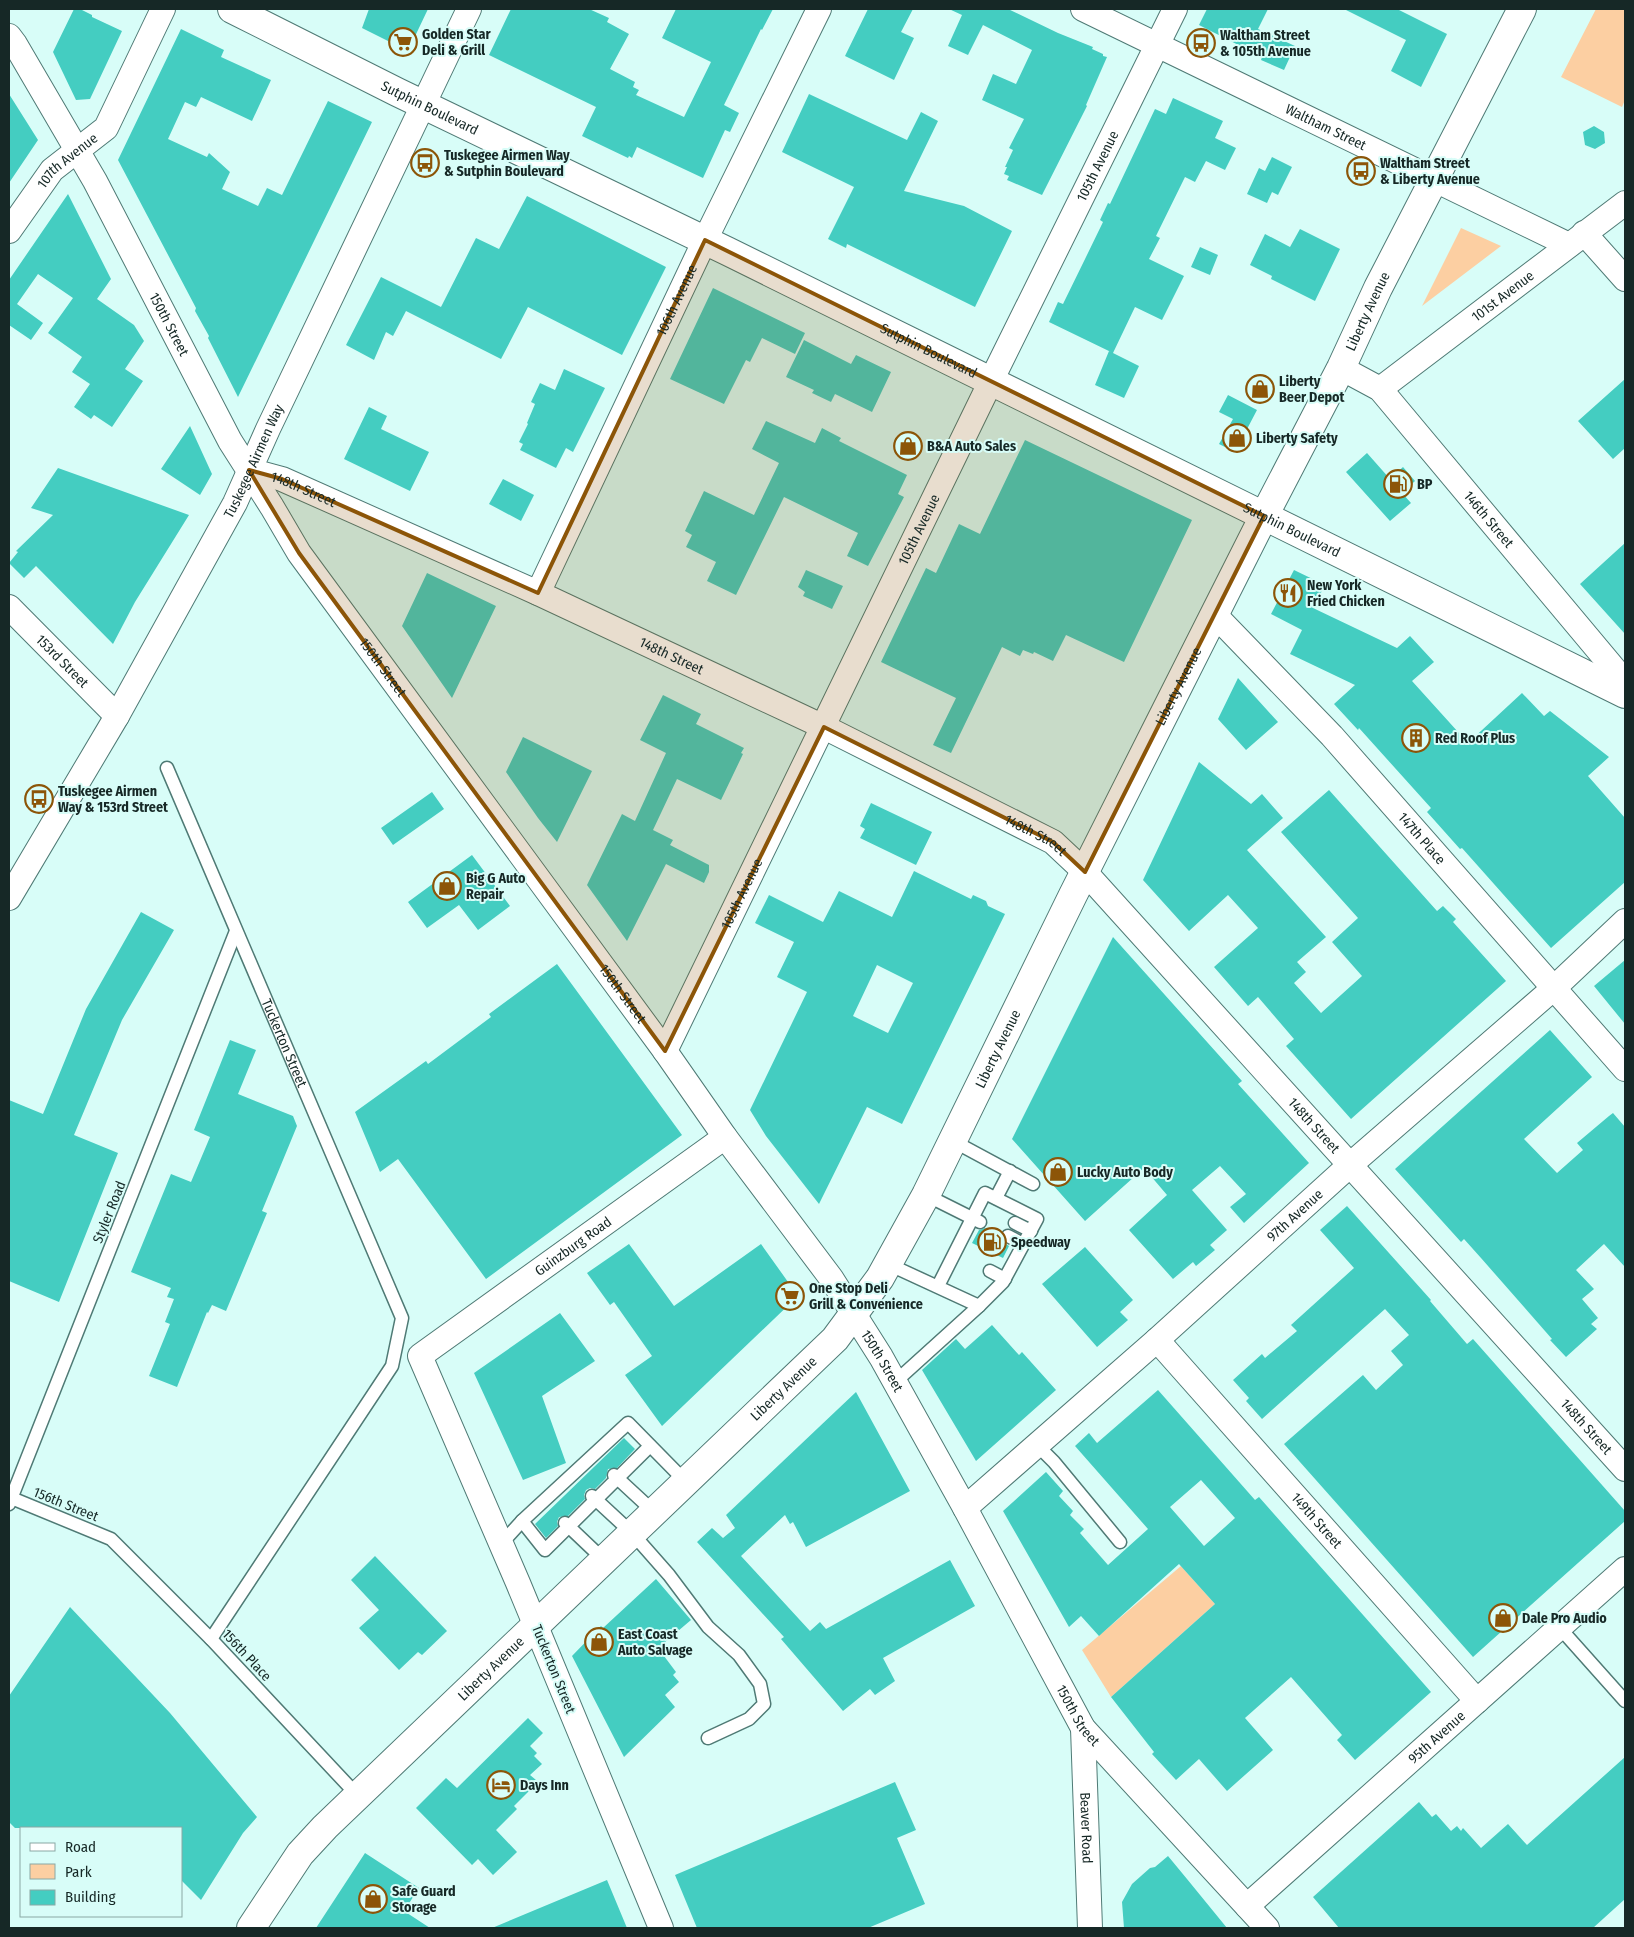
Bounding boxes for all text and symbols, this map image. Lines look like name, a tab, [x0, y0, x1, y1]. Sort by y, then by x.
place label: Golden Star Deli & Grill	[422, 26, 491, 59]
supermarket icon: Golden Star Deli & Grill	[388, 27, 418, 57]
place label: Waltham Street & 105th Avenue	[1220, 27, 1311, 60]
bus stop icon: Waltham Street & 105th Avenue	[1186, 28, 1216, 58]
street label: Sutphin Boulevard	[378, 77, 481, 139]
street label: Waltham Street	[1282, 101, 1369, 154]
street label: 105th Avenue	[1073, 128, 1122, 204]
street label: 107th Avenue	[34, 130, 101, 192]
place label: Tuskegee Airmen Way & Sutphin Boulevard	[444, 147, 570, 180]
bus stop icon: Tuskegee Airmen Way & Sutphin Boulevard	[410, 148, 440, 178]
place label: Waltham Street & Liberty Avenue	[1380, 155, 1480, 188]
bus stop icon: Waltham Street & Liberty Avenue	[1346, 156, 1376, 186]
street label: 106th Avenue	[653, 262, 701, 339]
street label: 101st Avenue	[1468, 267, 1538, 325]
street label: Liberty Avenue	[1342, 269, 1394, 354]
street label: 150th Street	[145, 290, 193, 359]
street label: Sutphin Boulevard	[877, 320, 980, 382]
place label: Liberty Beer Depot	[1279, 373, 1346, 406]
shop icon: Liberty Beer Depot	[1245, 374, 1275, 404]
street label: Tuskegee Airmen Way	[220, 401, 288, 521]
shop icon: Liberty Safety	[1222, 423, 1252, 453]
place label: Liberty Safety	[1256, 430, 1338, 447]
shop icon: B&A Auto Sales	[893, 431, 923, 461]
place label: B&A Auto Sales	[927, 438, 1016, 455]
street label: 148th Street	[269, 468, 339, 511]
fuel station icon: BP	[1383, 469, 1413, 499]
place label: BP	[1417, 476, 1433, 493]
street label: 146th Street	[1460, 488, 1517, 552]
street label: 105th Avenue	[895, 492, 944, 568]
street label: Sutphin Boulevard	[1241, 499, 1343, 561]
place label: New York Fried Chicken	[1307, 577, 1385, 610]
restaurant icon: New York Fried Chicken	[1273, 578, 1303, 608]
street label: 153rd Street	[32, 631, 92, 692]
street label: 148th Street	[637, 634, 707, 679]
street label: 150th Street	[355, 635, 410, 701]
street label: Liberty Avenue	[1152, 644, 1205, 728]
building icon: Red Roof Plus	[1401, 723, 1431, 753]
place label: Red Roof Plus	[1435, 730, 1515, 747]
place label: Tuskegee Airmen Way & 153rd Street	[58, 783, 169, 816]
bus stop icon: Tuskegee Airmen Way & 153rd Street	[24, 784, 54, 814]
street label: 147th Place	[1394, 809, 1449, 868]
street label: 148th Street	[1002, 811, 1070, 860]
street label: 105th Avenue	[718, 856, 766, 932]
place label: Big G Auto Repair	[466, 870, 526, 903]
shop icon: Big G Auto Repair	[432, 871, 462, 901]
street label: 150th Street	[595, 961, 650, 1027]
street label: Tuckerton Street	[258, 996, 311, 1090]
street label: Liberty Avenue	[972, 1007, 1025, 1091]
street label: 148th Street	[1284, 1094, 1344, 1157]
shop icon: Lucky Auto Body	[1043, 1157, 1073, 1187]
place label: Lucky Auto Body	[1077, 1164, 1173, 1181]
street label: Styler Road	[89, 1179, 130, 1246]
street label: 97th Avenue	[1264, 1186, 1327, 1245]
street label: Guinzburg Road	[532, 1213, 615, 1280]
fuel station icon: Speedway	[977, 1227, 1007, 1257]
place label: Speedway	[1011, 1234, 1071, 1251]
place label: One Stop Deli Grill & Convenience	[809, 1280, 923, 1313]
supermarket icon: One Stop Deli Grill & Convenience	[775, 1281, 805, 1311]
street label: 150th Street	[857, 1327, 907, 1395]
street label: Liberty Avenue	[747, 1353, 820, 1424]
street label: 148th Street	[1557, 1396, 1616, 1458]
street label: 156th Street	[31, 1484, 101, 1525]
street label: 149th Street	[1287, 1489, 1346, 1552]
shop icon: Dale Pro Audio	[1488, 1603, 1518, 1633]
place label: Dale Pro Audio	[1522, 1610, 1607, 1627]
street label: Tuckerton Street	[528, 1622, 579, 1716]
street label: 156th Place	[218, 1626, 275, 1685]
place label: East Coast Auto Salvage	[617, 1626, 693, 1659]
shop icon: East Coast Auto Salvage	[584, 1627, 614, 1657]
street label: Liberty Avenue	[454, 1633, 528, 1704]
street label: 150th Street	[1052, 1682, 1103, 1750]
street label: 95th Avenue	[1405, 1707, 1469, 1767]
hotel icon: Days Inn	[486, 1770, 516, 1800]
place label: Days Inn	[520, 1777, 569, 1794]
street label: Beaver Road	[1076, 1792, 1096, 1864]
legend	[20, 1827, 182, 1917]
text: Road	[65, 1838, 96, 1856]
text: Park	[65, 1863, 92, 1881]
place label: Safe Guard Storage	[392, 1883, 456, 1916]
shop icon: Safe Guard Storage	[358, 1884, 388, 1914]
text: Building	[65, 1888, 116, 1906]

